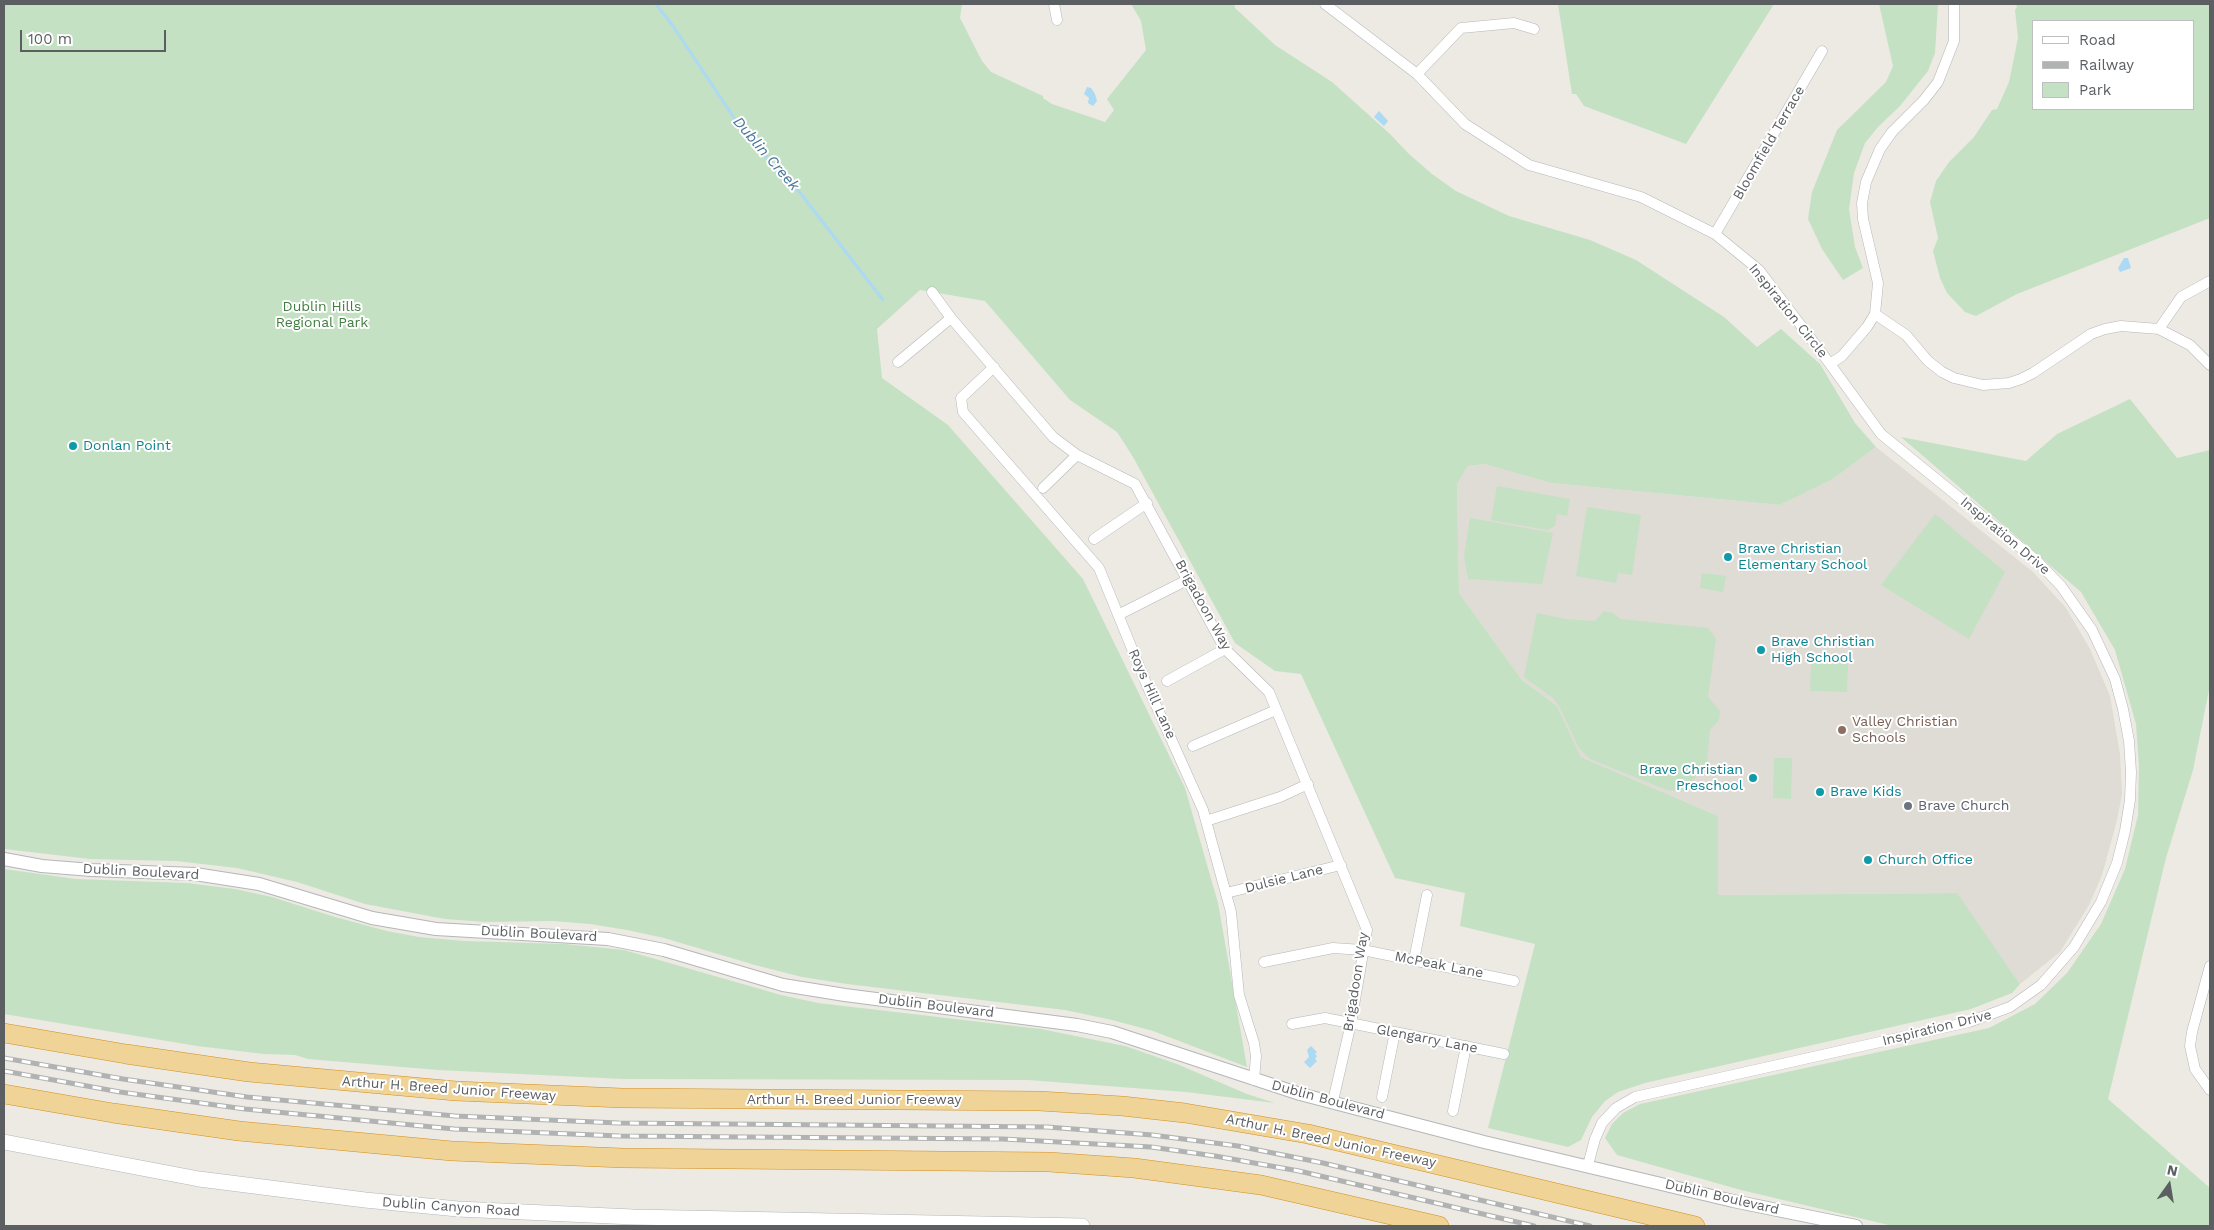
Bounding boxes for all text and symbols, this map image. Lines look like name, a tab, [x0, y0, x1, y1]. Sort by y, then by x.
scale bar	[22, 20, 169, 52]
legend	[2032, 20, 2194, 110]
text: 100 m	[28, 30, 72, 48]
text: Road	[2079, 31, 2116, 49]
text: Railway	[2079, 56, 2134, 74]
text: Park	[2079, 81, 2111, 99]
street label: Bloomfield Terrace	[1730, 83, 1808, 203]
water label: Dublin Creek	[729, 113, 803, 195]
street label: Inspiration Circle	[1745, 261, 1831, 361]
park label: Dublin Hills Regional Park	[276, 299, 368, 332]
place label: Donlan Point	[83, 438, 171, 454]
marker: Donlan Point	[67, 440, 79, 452]
street label: Inspiration Drive	[1957, 494, 2053, 578]
place label: Brave Christian Elementary School	[1738, 541, 1867, 574]
marker: Brave Christian Elementary School	[1722, 551, 1734, 563]
street label: Brigadoon Way	[1171, 557, 1235, 653]
place label: Brave Christian High School	[1771, 634, 1875, 666]
marker: Brave Christian High School	[1755, 644, 1767, 656]
street label: Roys Hill Lane	[1125, 646, 1179, 742]
place label: Valley Christian Schools	[1852, 714, 1958, 746]
marker: Valley Christian Schools	[1836, 724, 1848, 736]
place label: Brave Christian Preschool	[1639, 762, 1743, 794]
marker: Brave Christian Preschool	[1747, 772, 1759, 784]
place label: Brave Kids	[1830, 784, 1902, 800]
marker: Brave Kids	[1814, 786, 1826, 798]
place label: Brave Church	[1918, 798, 2009, 814]
marker: Brave Church	[1902, 800, 1914, 812]
place label: Church Office	[1878, 852, 1973, 868]
marker: Church Office	[1862, 854, 1874, 866]
street label: Dublin Boulevard	[82, 861, 200, 883]
street label: Dulsie Lane	[1243, 861, 1325, 897]
street label: Dublin Boulevard	[480, 923, 598, 945]
street label: Brigadoon Way	[1340, 931, 1372, 1033]
street label: McPeak Lane	[1393, 948, 1485, 982]
street label: Dublin Boulevard	[877, 991, 995, 1021]
street label: Inspiration Drive	[1881, 1006, 1993, 1050]
street label: Glengarry Lane	[1375, 1021, 1479, 1057]
street label: Arthur H. Breed Junior Freeway	[341, 1073, 557, 1105]
street label: Dublin Boulevard	[1270, 1077, 1386, 1123]
street label: Arthur H. Breed Junior Freeway	[747, 1092, 961, 1108]
street label: Arthur H. Breed Junior Freeway	[1224, 1110, 1438, 1172]
north arrow	[2144, 1160, 2194, 1210]
text: N	[2166, 1161, 2179, 1179]
street label: Dublin Boulevard	[1663, 1176, 1781, 1218]
street label: Dublin Canyon Road	[381, 1194, 521, 1220]

